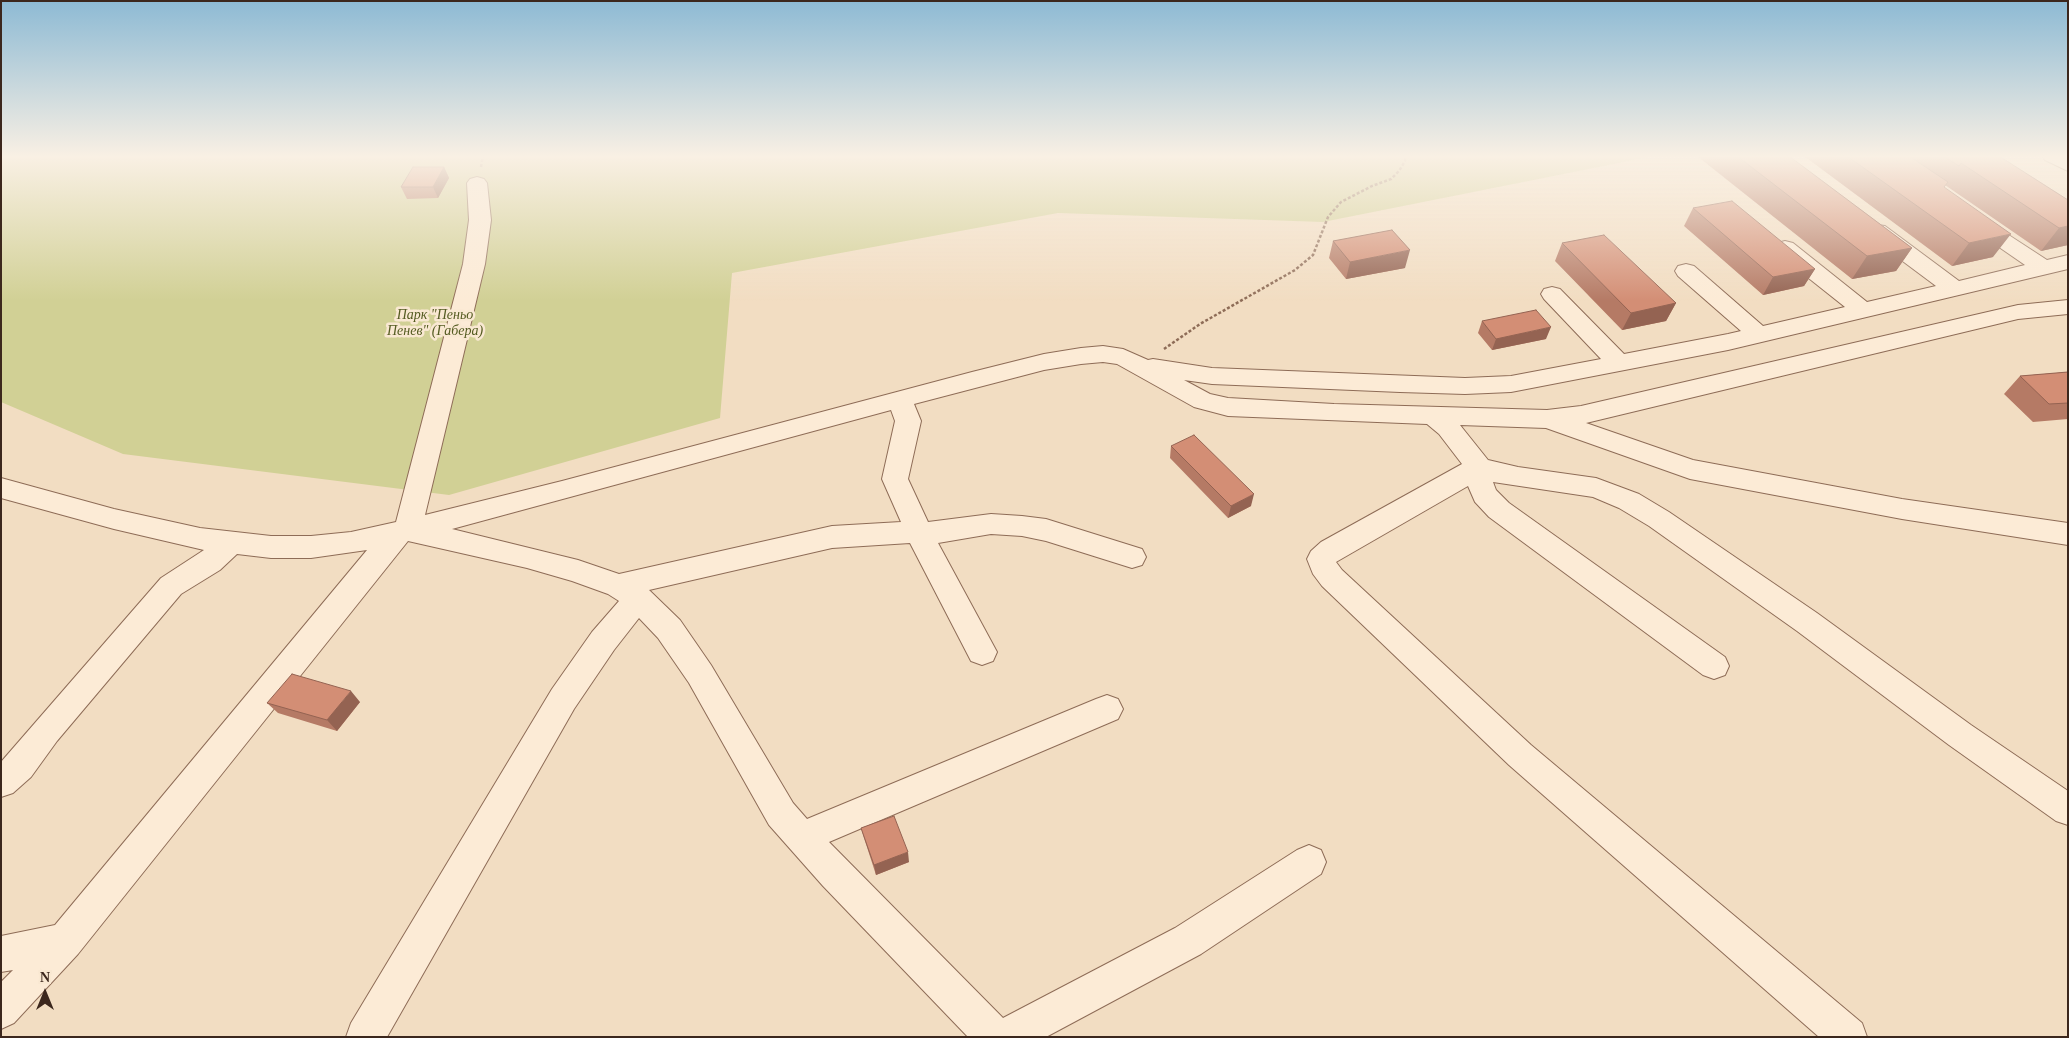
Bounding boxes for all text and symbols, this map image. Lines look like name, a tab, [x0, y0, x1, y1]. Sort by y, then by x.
park label: Парк "Пеньо Пенев" (Габера)	[387, 307, 483, 340]
north arrow	[20, 968, 70, 1018]
text: N	[40, 970, 50, 985]

